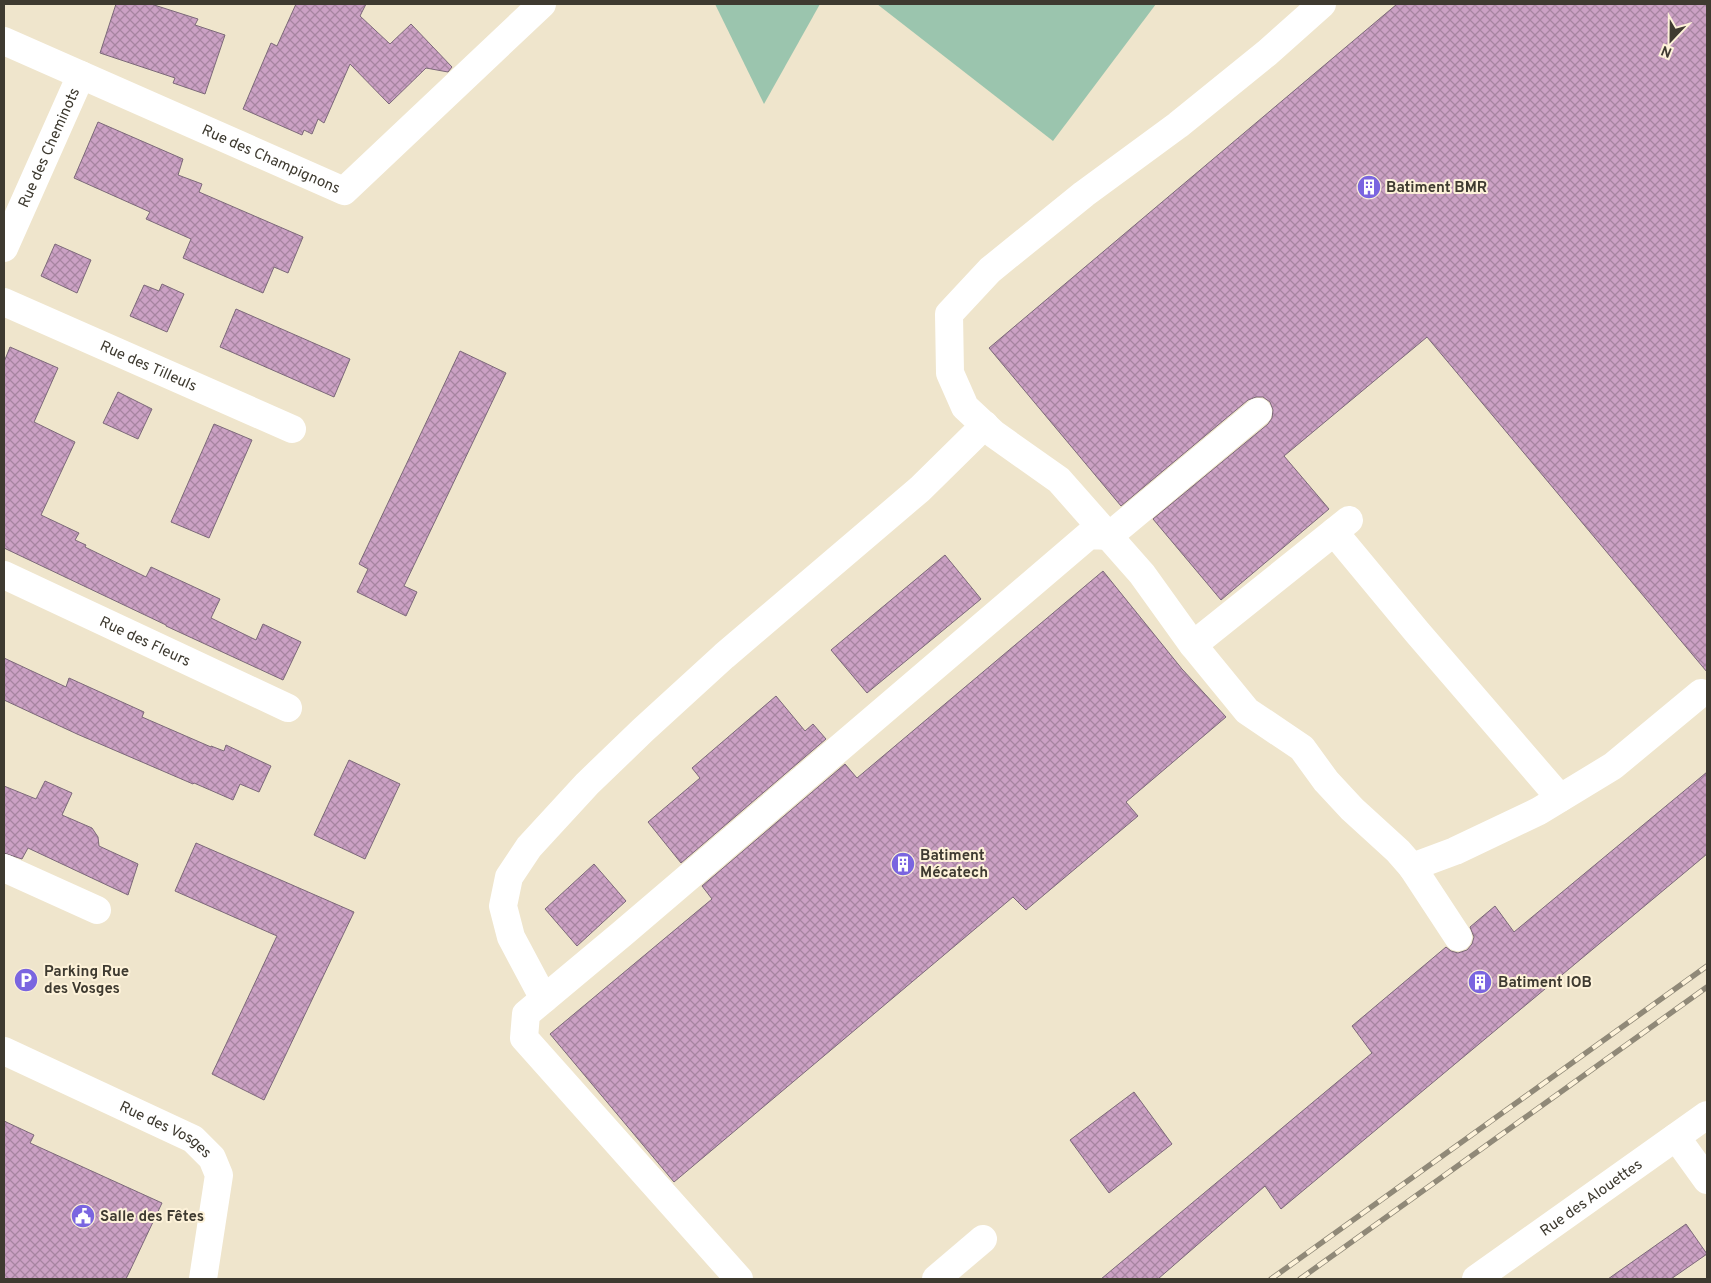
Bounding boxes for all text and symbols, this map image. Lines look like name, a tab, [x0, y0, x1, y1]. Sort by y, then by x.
north arrow	[1646, 15, 1696, 65]
text: N	[1659, 41, 1675, 60]
street label: Rue des Cheminots	[15, 85, 85, 211]
street label: Rue des Champignons	[198, 121, 343, 199]
building icon: Batiment BMR	[1356, 174, 1382, 200]
place label: Batiment BMR	[1386, 179, 1487, 198]
street label: Rue des Tilleuls	[97, 337, 199, 397]
street label: Rue des Fleurs	[96, 613, 193, 672]
place label: Batiment Mécatech	[920, 847, 988, 883]
building icon: Batiment Mécatech	[890, 851, 916, 877]
place label: Parking Rue des Vosges	[44, 963, 129, 999]
parking icon: Parking Rue des Vosges	[13, 967, 39, 993]
building icon: Batiment IOB	[1467, 969, 1493, 995]
place label: Batiment IOB	[1498, 974, 1592, 993]
street label: Rue des Vosges	[116, 1098, 215, 1163]
street label: Rue des Alouettes	[1537, 1156, 1647, 1241]
public building icon: Salle des Fêtes	[70, 1203, 96, 1229]
place label: Salle des Fêtes	[100, 1208, 204, 1227]

